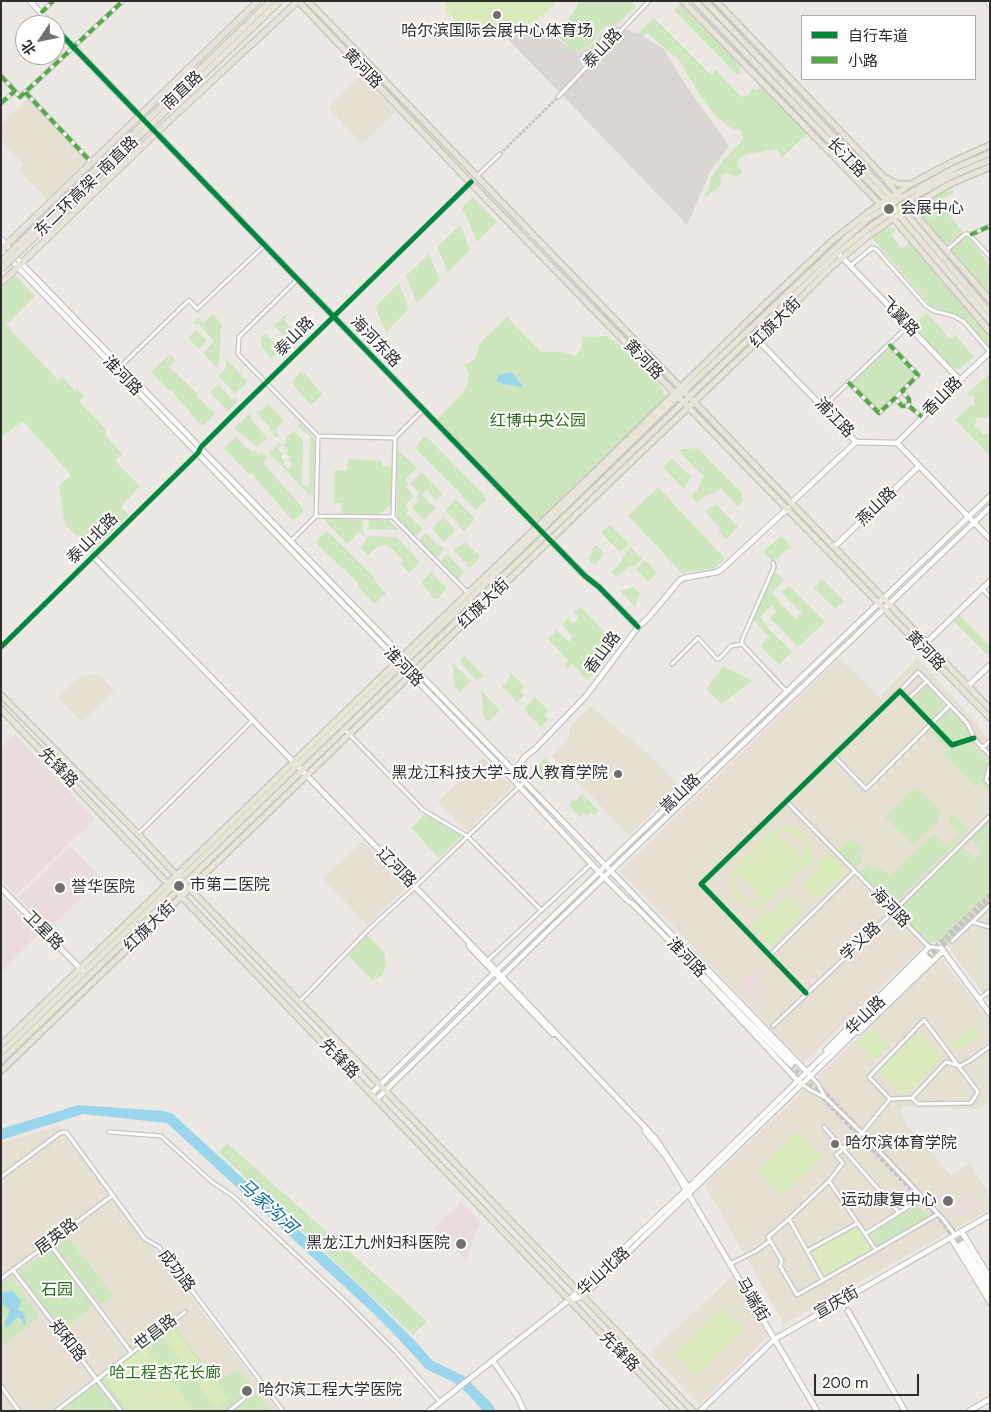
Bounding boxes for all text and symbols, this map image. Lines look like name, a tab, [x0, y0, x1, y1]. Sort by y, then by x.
marker: 哈尔滨国际会展中心体育场	[491, 9, 503, 21]
north arrow	[15, 15, 65, 65]
legend	[801, 15, 976, 80]
place label: 哈尔滨国际会展中心体育场	[401, 22, 593, 42]
street label: 泰山路	[580, 25, 626, 73]
text: 自行车道	[848, 26, 908, 46]
text: 北	[17, 37, 40, 59]
street label: 黄河路	[338, 45, 386, 93]
text: 小路	[848, 51, 878, 71]
street label: 南直路	[159, 68, 207, 114]
street label: 东二环高架-南直路	[31, 133, 143, 241]
street label: 长江路	[822, 134, 870, 182]
place label: 会展中心	[900, 199, 964, 219]
marker: 会展中心	[882, 202, 896, 216]
street label: 飞翼路	[875, 293, 923, 341]
street label: 红旗大街	[747, 294, 805, 352]
street label: 海河东路	[346, 312, 404, 372]
street label: 泰山路	[271, 313, 319, 361]
street label: 黄河路	[619, 336, 667, 384]
street label: 淮河路	[98, 352, 146, 400]
street label: 香山路	[919, 373, 967, 421]
street label: 浦江路	[810, 394, 858, 442]
park label: 红博中央公园	[490, 412, 586, 432]
street label: 燕山路	[853, 483, 901, 531]
street label: 泰山北路	[64, 510, 122, 568]
street label: 红旗大街	[454, 575, 514, 633]
street label: 黄河路	[901, 627, 949, 675]
street label: 香山路	[581, 628, 625, 678]
street label: 淮河路	[379, 643, 427, 691]
street label: 先锋路	[34, 744, 82, 792]
place label: 黑龙江科技大学-成人教育学院	[391, 764, 608, 784]
marker: 黑龙江科技大学-成人教育学院	[612, 768, 624, 780]
street label: 嵩山路	[657, 770, 705, 818]
street label: 辽河路	[372, 844, 420, 892]
place label: 市第二医院	[190, 876, 270, 896]
place label: 誉华医院	[71, 878, 135, 898]
marker: 市第二医院	[172, 879, 186, 893]
marker: 誉华医院	[53, 881, 67, 895]
street label: 海河路	[866, 884, 914, 932]
street label: 红旗大街	[120, 898, 180, 956]
street label: 卫星路	[19, 907, 67, 955]
street label: 学义路	[837, 919, 885, 965]
street label: 淮河路	[662, 934, 710, 982]
street label: 华山路	[842, 992, 890, 1040]
street label: 先锋路	[315, 1035, 363, 1083]
place label: 哈尔滨体育学院	[845, 1134, 957, 1154]
marker: 哈尔滨体育学院	[829, 1138, 841, 1150]
water label: 马家沟河	[233, 1175, 301, 1239]
place label: 运动康复中心	[841, 1191, 937, 1211]
marker: 运动康复中心	[941, 1194, 955, 1208]
street label: 居英路	[32, 1215, 82, 1259]
place label: 黑龙江九州妇科医院	[306, 1234, 450, 1254]
marker: 黑龙江九州妇科医院	[454, 1237, 468, 1251]
street label: 华山北路	[574, 1243, 634, 1301]
street label: 成功路	[154, 1246, 198, 1296]
street label: 马端街	[731, 1274, 773, 1326]
park label: 石园	[41, 1281, 73, 1301]
street label: 宣庆街	[811, 1283, 863, 1323]
street label: 世昌路	[131, 1311, 181, 1355]
street label: 郑和路	[45, 1316, 89, 1366]
street label: 先锋路	[595, 1328, 643, 1376]
park label: 哈工程杏花长廊	[109, 1364, 221, 1384]
scale bar	[816, 1364, 921, 1396]
text: 200 m	[822, 1373, 868, 1393]
place label: 哈尔滨工程大学医院	[258, 1381, 402, 1401]
marker: 哈尔滨工程大学医院	[240, 1384, 254, 1398]

